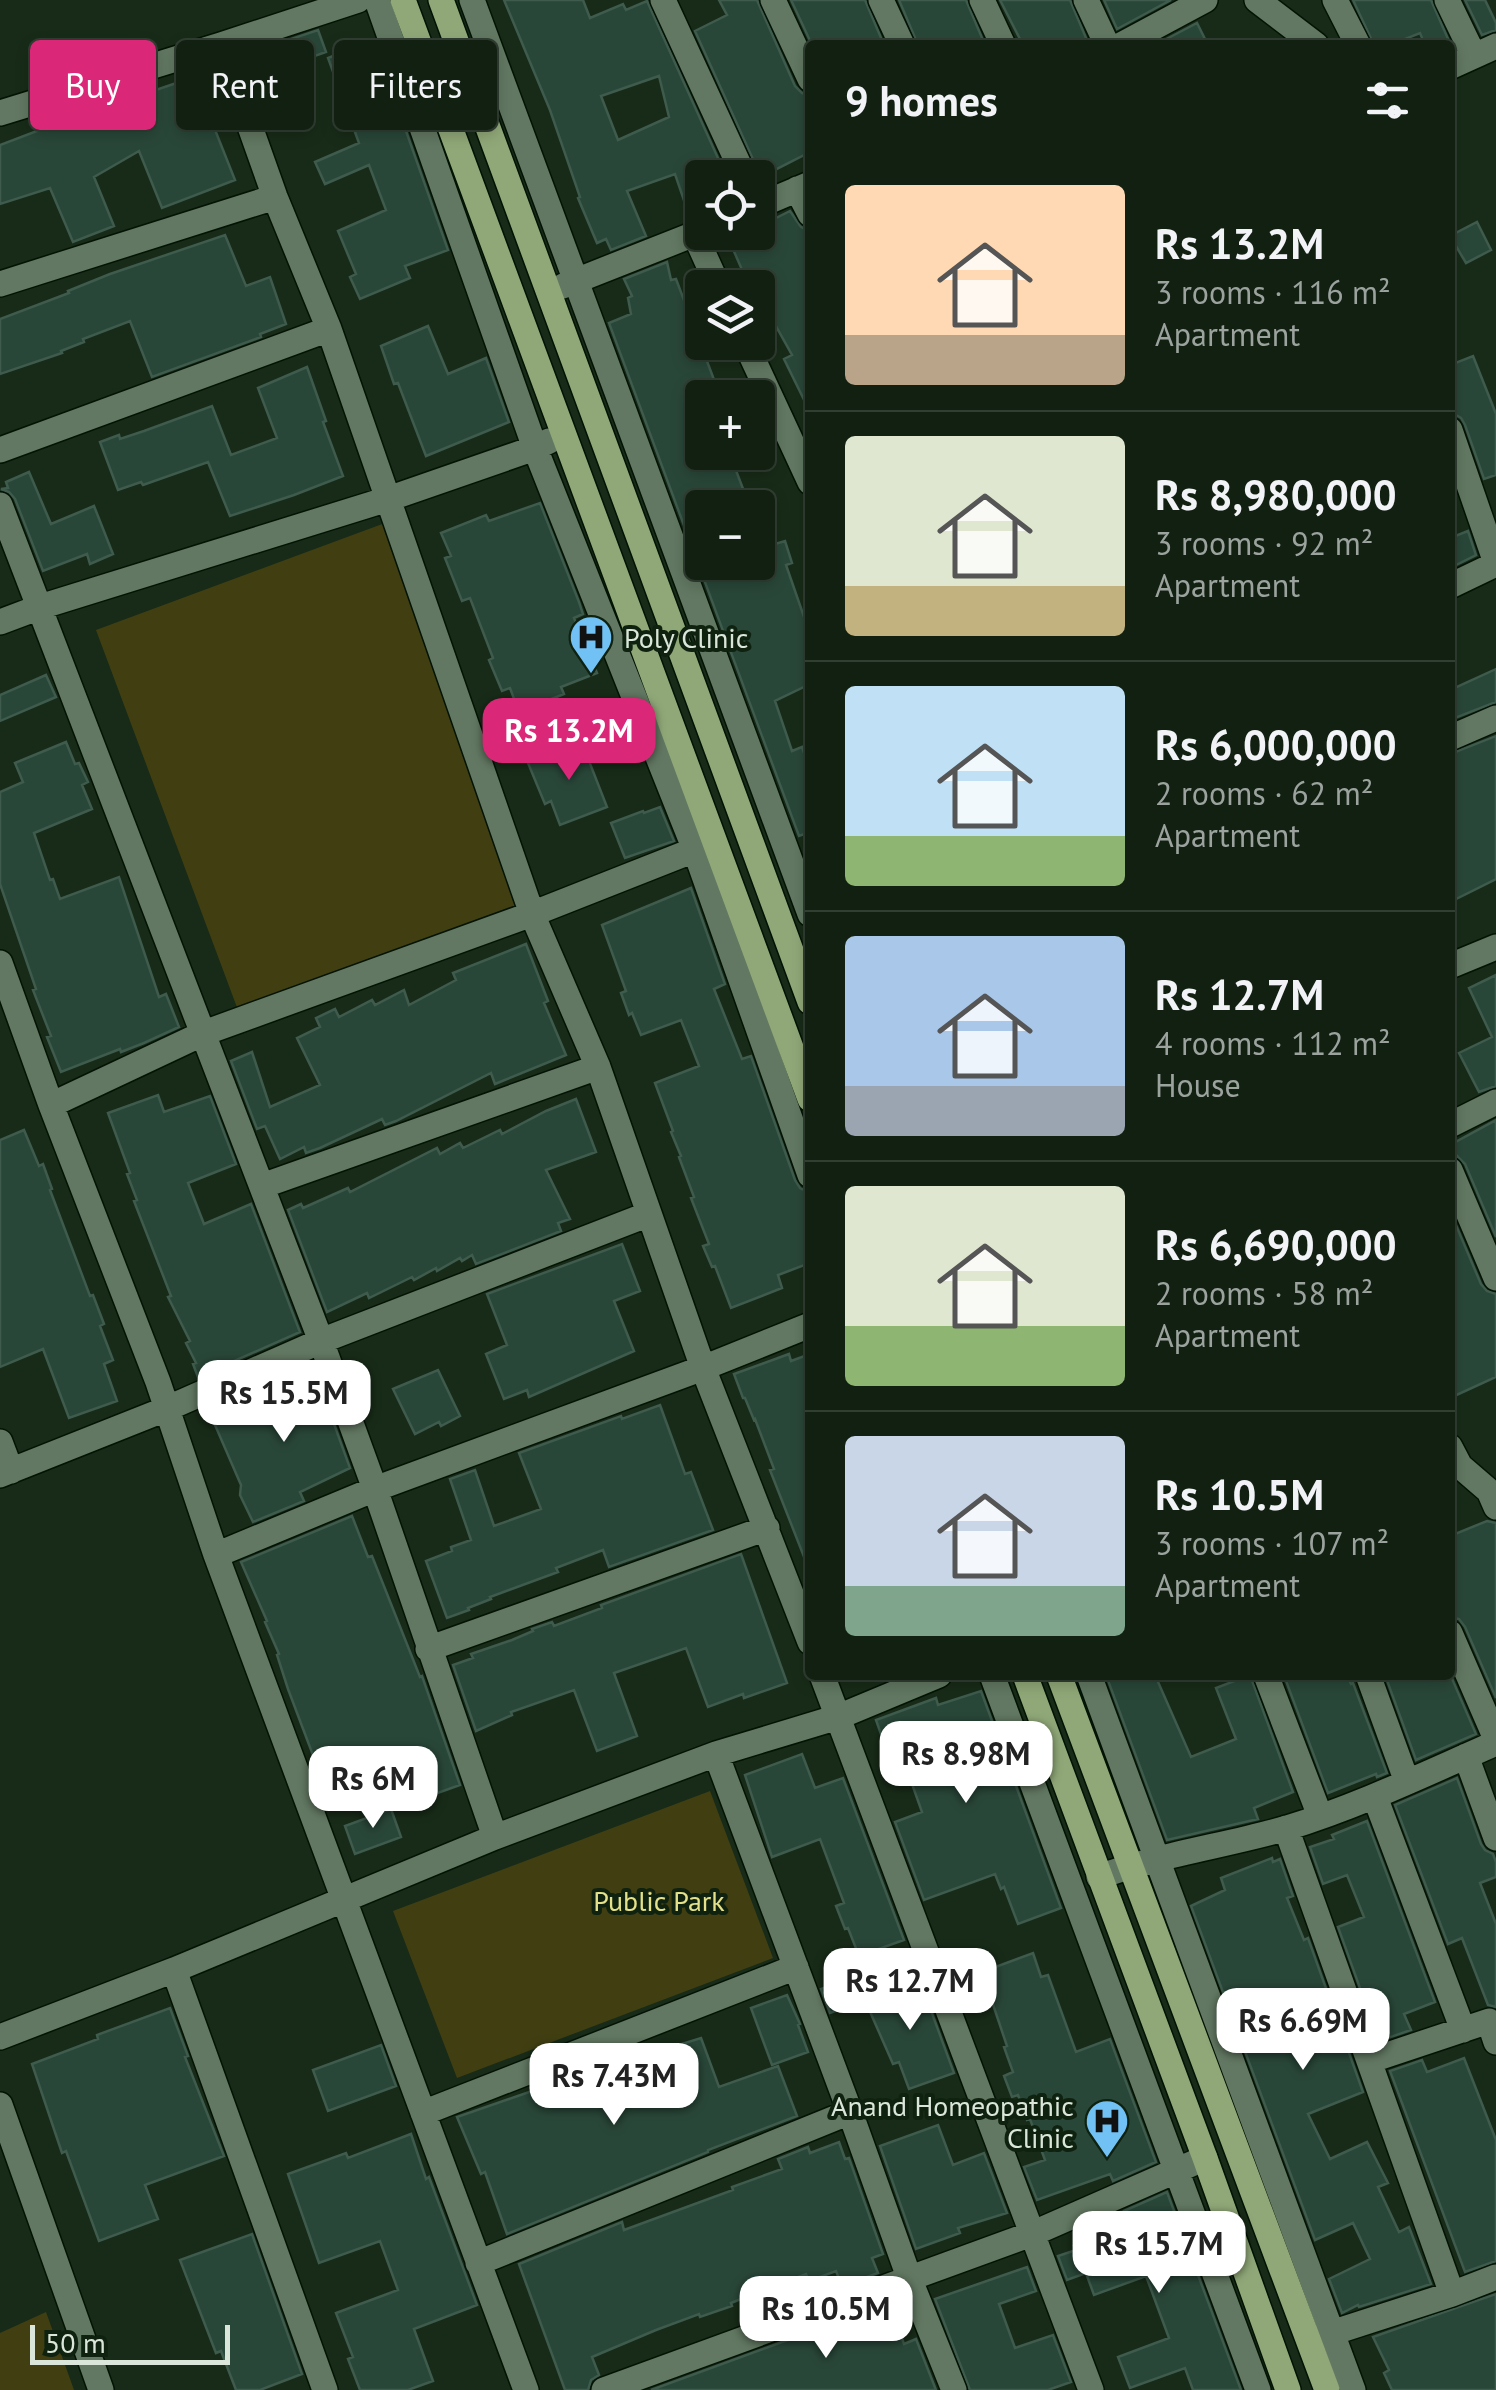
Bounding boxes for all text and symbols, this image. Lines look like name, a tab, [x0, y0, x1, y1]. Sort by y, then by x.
chip: Buy	[30, 40, 156, 130]
chip: Rent	[176, 40, 314, 130]
chip: Filters	[334, 40, 497, 130]
text: 9 homes	[845, 73, 998, 128]
icon: filters	[1360, 73, 1415, 128]
map controls	[685, 160, 775, 580]
button: locate	[685, 160, 775, 250]
text: Rs 13.2M	[1155, 216, 1324, 271]
icon: home	[925, 225, 1045, 345]
button: layers	[685, 270, 775, 360]
text: 3 rooms · 116 m²	[1155, 271, 1391, 313]
text: Apartment	[1155, 313, 1300, 355]
button: +	[685, 380, 775, 470]
text: Rs 8,980,000	[1155, 467, 1397, 522]
icon: home	[925, 476, 1045, 596]
button: −	[685, 490, 775, 580]
text: 3 rooms · 92 m²	[1155, 522, 1373, 564]
text: Apartment	[1155, 564, 1300, 606]
hospital icon: Poly Clinic	[568, 614, 614, 675]
place label: Poly Clinic	[624, 619, 748, 656]
pin: Rs 13.2M	[466, 698, 672, 783]
text: Rs 13.2M	[505, 709, 633, 751]
text: Rs 6,000,000	[1155, 717, 1397, 772]
icon: home	[925, 726, 1045, 846]
text: 2 rooms · 62 m²	[1155, 772, 1373, 814]
text: Apartment	[1155, 814, 1300, 856]
text: Rs 12.7M	[1155, 967, 1324, 1022]
icon: home	[925, 976, 1045, 1096]
text: 4 rooms · 112 m²	[1155, 1022, 1391, 1064]
text: House	[1155, 1064, 1241, 1106]
text: Rs 6,690,000	[1155, 1217, 1397, 1272]
icon: home	[925, 1226, 1045, 1346]
text: 2 rooms · 58 m²	[1155, 1272, 1373, 1314]
text: Apartment	[1155, 1314, 1300, 1356]
pin: Rs 15.5M	[181, 1360, 387, 1445]
text: Rs 15.5M	[220, 1371, 348, 1413]
text: Rs 10.5M	[1155, 1467, 1324, 1522]
icon: home	[925, 1476, 1045, 1596]
text: 3 rooms · 107 m²	[1155, 1522, 1389, 1564]
text: Apartment	[1155, 1564, 1300, 1606]
pin: Rs 8.98M	[863, 1721, 1069, 1806]
text: Rs 8.98M	[902, 1732, 1030, 1774]
pin: Rs 6M	[303, 1746, 443, 1831]
text: Rs 6M	[331, 1757, 415, 1799]
park label: Public Park	[593, 1882, 725, 1919]
pin: Rs 12.7M	[807, 1948, 1013, 2033]
text: Rs 12.7M	[846, 1959, 974, 2001]
pin: Rs 6.69M	[1200, 1988, 1406, 2073]
text: Rs 6.69M	[1239, 1999, 1367, 2041]
pin: Rs 7.43M	[511, 2043, 717, 2128]
text: Rs 7.43M	[552, 2054, 676, 2096]
place label: Anand Homeopathic Clinic	[831, 2087, 1074, 2156]
hospital icon: Anand Homeopathic Clinic	[1084, 2098, 1130, 2159]
pin: Rs 15.7M	[1056, 2211, 1262, 2296]
text: Rs 15.7M	[1095, 2222, 1223, 2264]
pin: Rs 10.5M	[723, 2276, 929, 2361]
text: Rs 10.5M	[762, 2287, 890, 2329]
scale bar	[30, 2320, 230, 2364]
text: 50 m	[45, 2324, 106, 2361]

